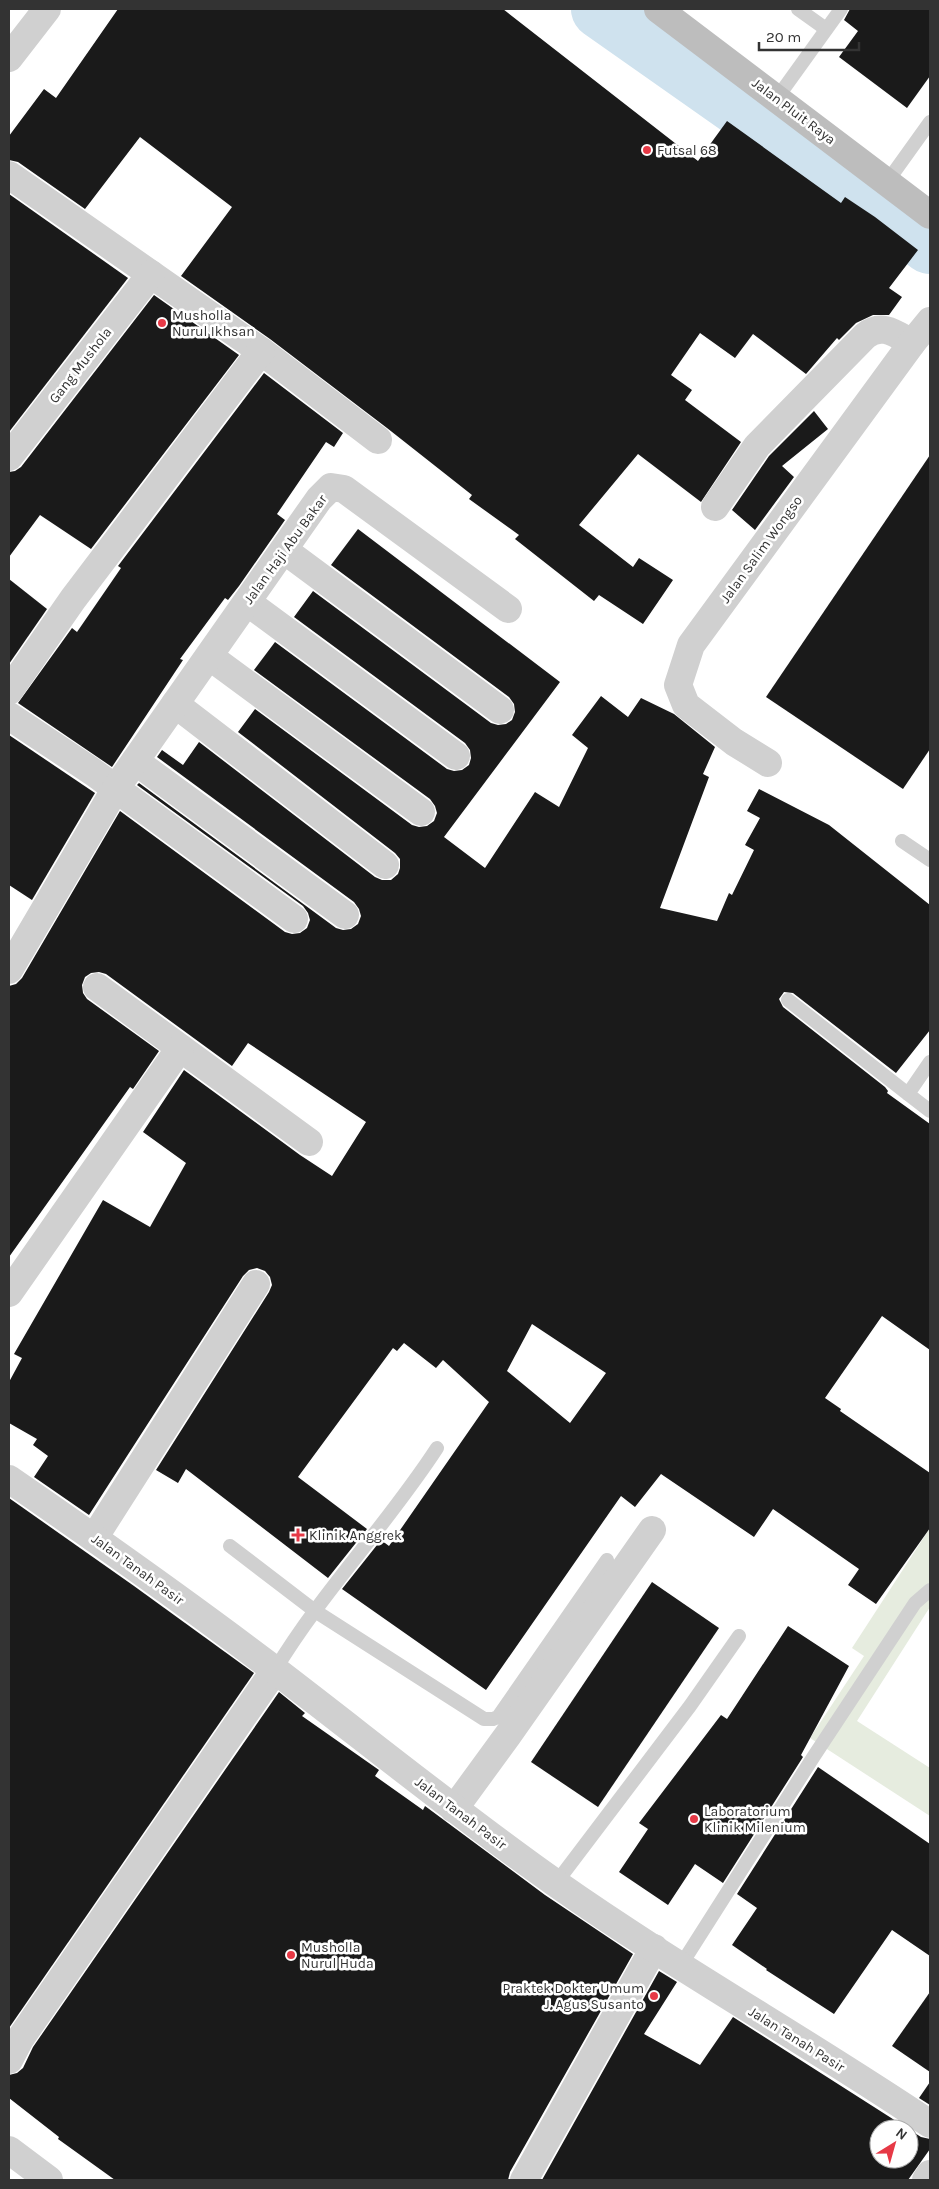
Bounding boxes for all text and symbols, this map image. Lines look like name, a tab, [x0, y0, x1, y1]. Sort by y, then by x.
scale bar	[759, 20, 859, 52]
text: 20 m	[766, 28, 801, 46]
street label: Jalan Pluit Raya	[749, 74, 839, 148]
place label: Futsal 68	[657, 142, 717, 159]
marker: Futsal 68	[641, 144, 653, 156]
place label: Musholla Nurul Ikhsan	[172, 307, 255, 340]
marker: Musholla Nurul Ikhsan	[156, 317, 168, 329]
street label: Gang Mushola	[45, 324, 115, 407]
street label: Jalan Haji Abu Bakar	[240, 491, 331, 607]
street label: Jalan Salim Wongso	[717, 492, 806, 606]
place label: Klinik Anggrek	[309, 1527, 402, 1544]
marker: Klinik Anggrek	[291, 1528, 305, 1542]
street label: Jalan Tanah Pasir	[88, 1530, 188, 1609]
street label: Jalan Tanah Pasir	[412, 1773, 511, 1854]
place label: Laboratorium Klinik Milenium	[704, 1803, 806, 1836]
marker: Laboratorium Klinik Milenium	[688, 1813, 700, 1825]
place label: Musholla Nurul Huda	[301, 1939, 374, 1972]
marker: Musholla Nurul Huda	[285, 1949, 297, 1961]
place label: Praktek Dokter Umum J. Agus Susanto	[502, 1980, 644, 2013]
marker: Praktek Dokter Umum J. Agus Susanto	[648, 1990, 660, 2002]
street label: Jalan Tanah Pasir	[745, 2003, 849, 2076]
north arrow	[869, 2119, 919, 2169]
text: N	[892, 2124, 911, 2144]

